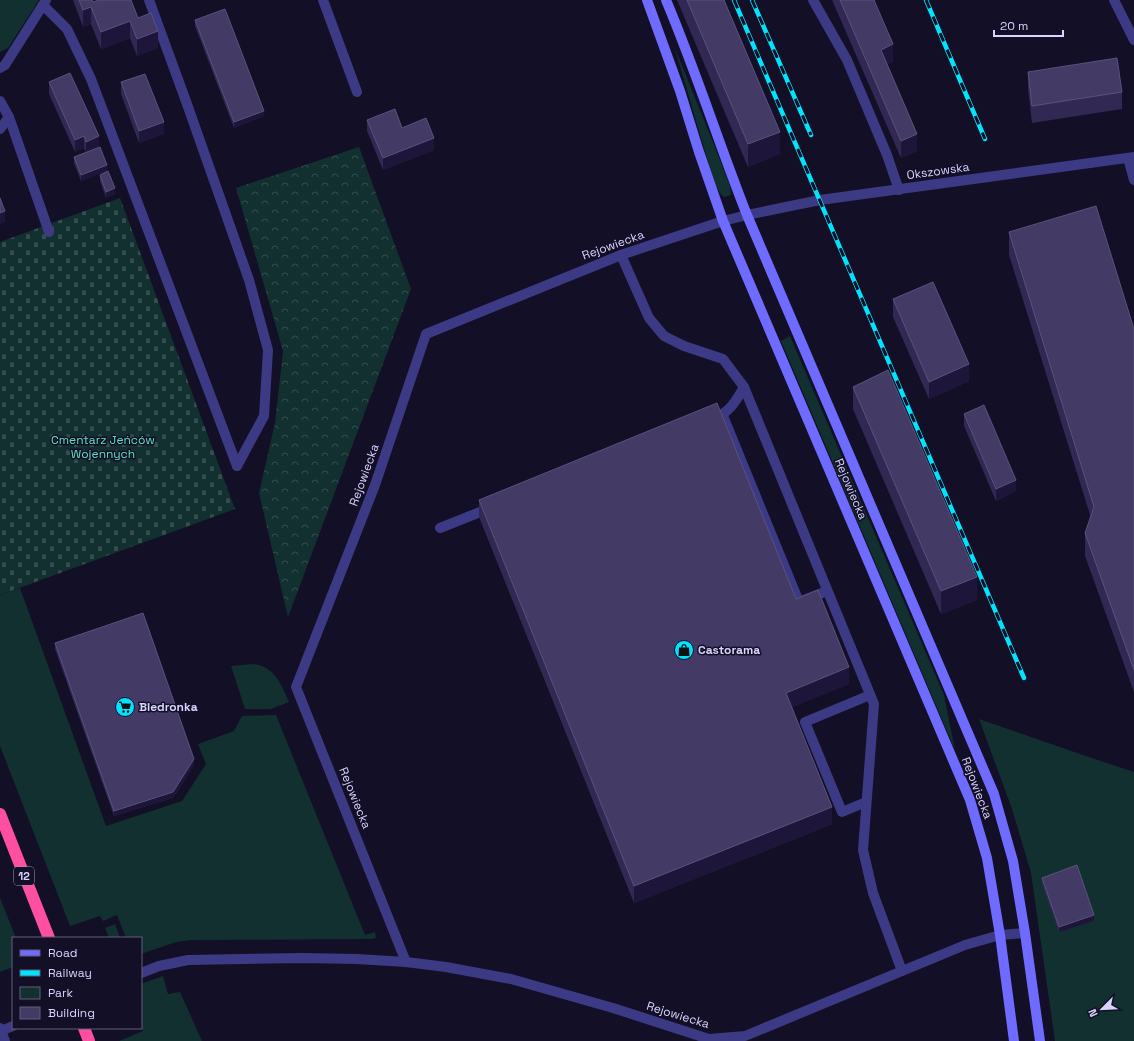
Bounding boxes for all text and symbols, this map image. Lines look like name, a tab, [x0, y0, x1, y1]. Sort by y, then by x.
scale bar	[994, 12, 1063, 38]
text: 20 m	[1000, 18, 1028, 34]
street label: Okszowska	[906, 159, 970, 183]
street label: Rejowiecka	[580, 226, 646, 264]
park label: Cmentarz Jeńców Wojennych	[51, 432, 155, 462]
street label: Rejowiecka	[345, 442, 383, 508]
street label: Rejowiecka	[831, 456, 871, 522]
shop icon: Castorama	[673, 639, 695, 661]
place label: Castorama	[698, 642, 760, 658]
supermarket icon: Biedronka	[114, 696, 136, 718]
place label: Biedronka	[139, 699, 198, 715]
street label: Rejowiecka	[958, 755, 996, 821]
street label: Rejowiecka	[335, 765, 375, 831]
road number: 12	[14, 867, 34, 885]
legend	[12, 937, 142, 1029]
text: Road	[48, 945, 77, 961]
text: Railway	[48, 965, 92, 981]
text: Park	[48, 985, 73, 1001]
north arrow	[1082, 989, 1122, 1029]
street label: Rejowiecka	[645, 998, 712, 1032]
text: Building	[48, 1005, 95, 1021]
text: N	[1085, 1007, 1101, 1019]

